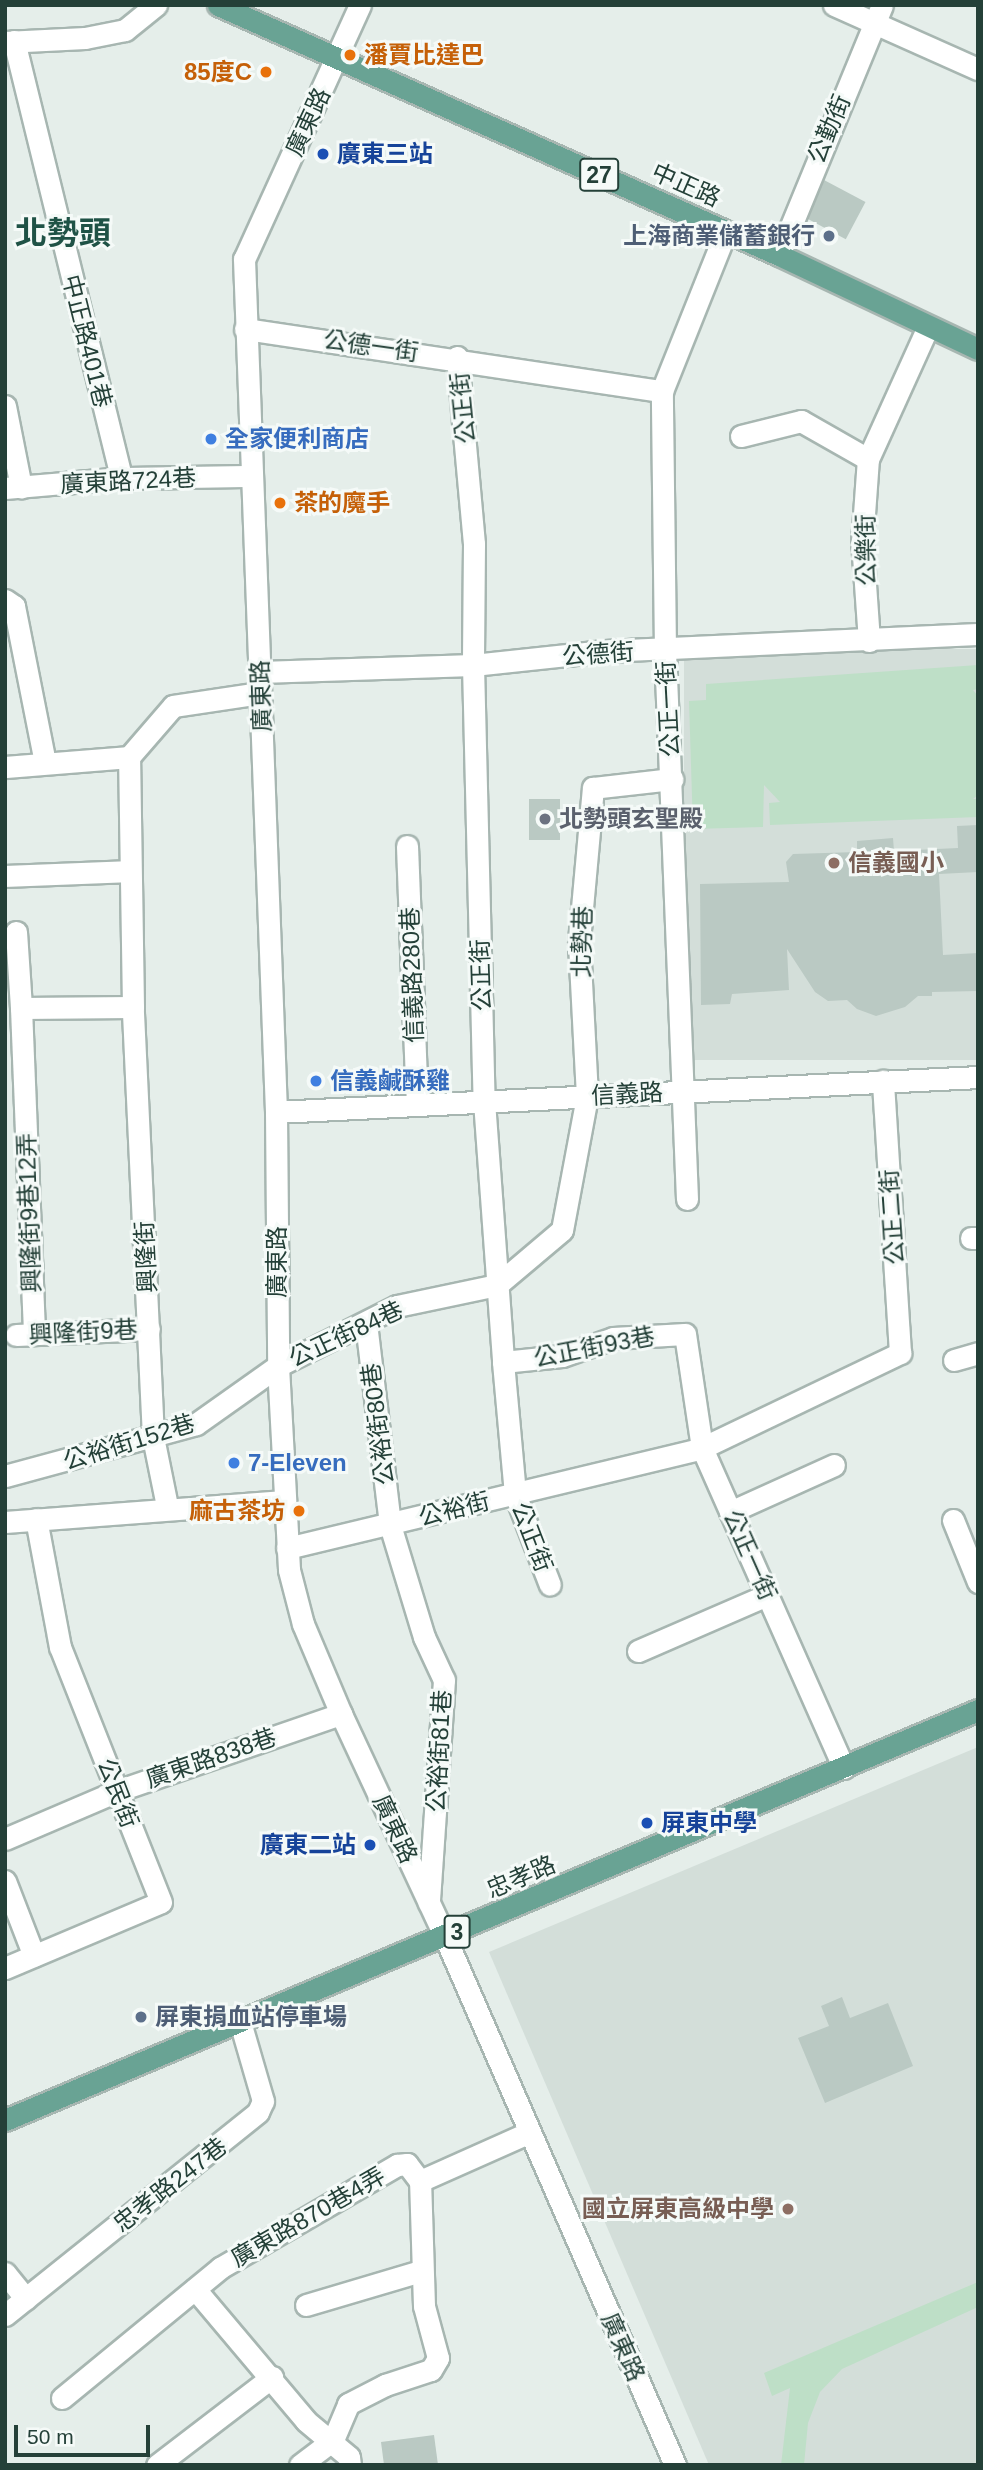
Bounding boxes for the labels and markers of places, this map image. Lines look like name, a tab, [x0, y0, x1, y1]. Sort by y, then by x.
place label: 潘賈比達巴	[364, 41, 484, 69]
marker: 潘賈比達巴	[342, 47, 358, 63]
place label: 85度C	[184, 58, 252, 86]
marker: 85度C	[258, 64, 274, 80]
place label: 廣東三站	[337, 140, 433, 168]
marker: 廣東三站	[315, 146, 331, 162]
place label: 上海商業儲蓄銀行	[623, 222, 815, 250]
marker: 上海商業儲蓄銀行	[821, 228, 837, 244]
place label: 全家便利商店	[225, 425, 369, 453]
marker: 全家便利商店	[203, 431, 219, 447]
place label: 茶的魔手	[294, 489, 390, 517]
marker: 茶的魔手	[272, 495, 288, 511]
place label: 北勢頭玄聖殿	[559, 805, 703, 833]
marker: 北勢頭玄聖殿	[537, 811, 553, 827]
place label: 信義國小	[848, 849, 944, 877]
marker: 信義國小	[826, 855, 842, 871]
place label: 信義鹹酥雞	[330, 1067, 450, 1095]
marker: 信義鹹酥雞	[308, 1073, 324, 1089]
place label: 7-Eleven	[248, 1449, 347, 1477]
marker: 7-Eleven	[226, 1455, 242, 1471]
place label: 麻古茶坊	[189, 1497, 285, 1525]
marker: 麻古茶坊	[291, 1503, 307, 1519]
place label: 屏東中學	[661, 1809, 757, 1837]
marker: 屏東中學	[639, 1815, 655, 1831]
place label: 廣東二站	[260, 1831, 356, 1859]
marker: 廣東二站	[362, 1837, 378, 1853]
place label: 屏東捐血站停車場	[155, 2003, 347, 2031]
marker: 屏東捐血站停車場	[133, 2009, 149, 2025]
place label: 國立屏東高級中學	[582, 2195, 774, 2223]
marker: 國立屏東高級中學	[780, 2201, 796, 2217]

